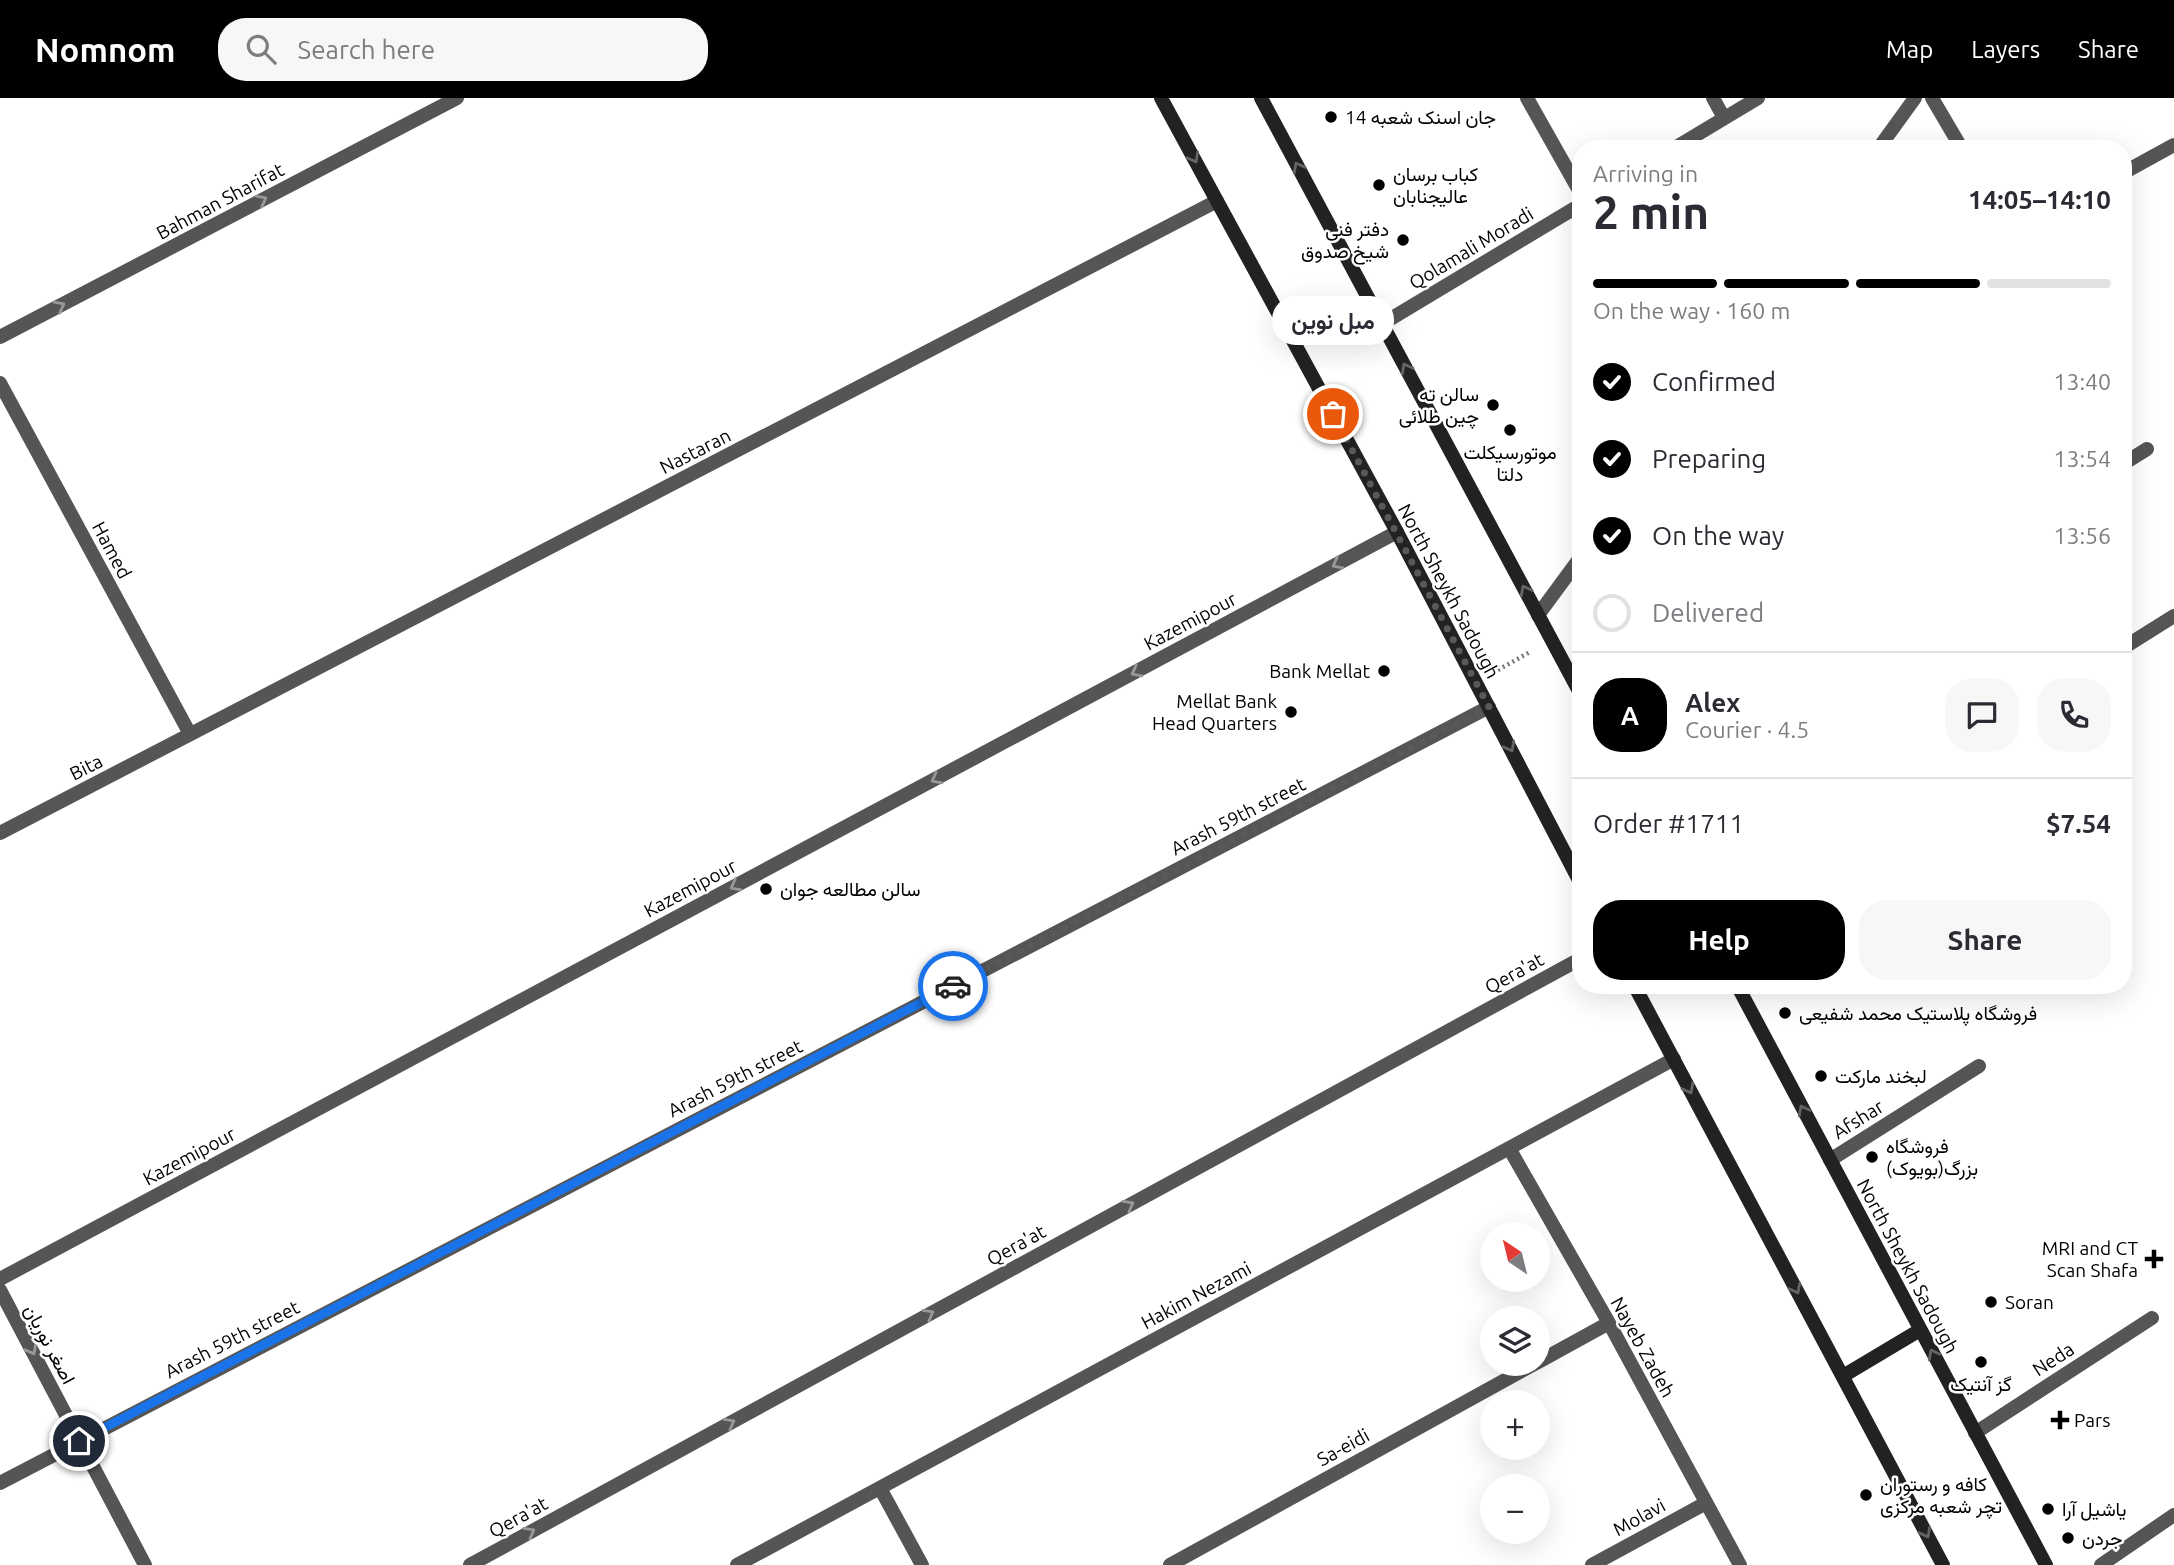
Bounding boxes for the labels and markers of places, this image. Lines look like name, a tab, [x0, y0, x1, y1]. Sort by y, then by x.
place label: جان اسنک شعبه 14	[1345, 106, 1496, 129]
marker: جان اسنک شعبه 14	[1323, 109, 1339, 125]
place label: کباب برسان عالیجنابان	[1393, 163, 1478, 208]
marker: کباب برسان عالیجنابان	[1371, 177, 1387, 193]
place label: دفتر فنی شیخ صدوق	[1301, 218, 1389, 265]
marker: دفتر فنی شیخ صدوق	[1395, 232, 1411, 248]
callout: مبل نوین	[1272, 295, 1394, 344]
place label: سالن ته چین طلائی	[1399, 383, 1479, 430]
pin	[1303, 384, 1363, 444]
marker: سالن ته چین طلائی	[1485, 397, 1501, 413]
marker: موتورسیکلت دلتا	[1502, 422, 1518, 438]
place label: موتورسیکلت دلتا	[1463, 441, 1557, 485]
place label: Bank Mellat	[1269, 660, 1371, 682]
marker: Bank Mellat	[1376, 663, 1392, 679]
place label: Mellat Bank Head Quarters	[1152, 690, 1277, 734]
marker: Mellat Bank Head Quarters	[1283, 704, 1299, 720]
place label: سالن مطالعه جوان	[780, 878, 920, 901]
marker: سالن مطالعه جوان	[758, 881, 774, 897]
place label: فروشگاه پلاستیک محمد شفیعی	[1799, 1002, 2037, 1027]
marker: فروشگاه پلاستیک محمد شفیعی	[1777, 1005, 1793, 1021]
place label: لبخند مارکت	[1835, 1065, 1927, 1088]
marker: لبخند مارکت	[1813, 1068, 1829, 1084]
place label: فروشگاه بزرگ(بویوک)	[1886, 1135, 1978, 1180]
marker: فروشگاه بزرگ(بویوک)	[1864, 1149, 1880, 1165]
place label: MRI and CT Scan Shafa	[2042, 1237, 2138, 1281]
marker: MRI and CT Scan Shafa	[2144, 1249, 2164, 1269]
place label: Soran	[2005, 1291, 2054, 1313]
marker: Soran	[1983, 1294, 1999, 1310]
marker: گز آنتیک	[1973, 1354, 1989, 1370]
place label: گز آنتیک	[1950, 1373, 2012, 1396]
place label: Pars	[2074, 1409, 2110, 1431]
pin	[49, 1411, 109, 1471]
marker: Pars	[2052, 1412, 2068, 1428]
place label: کافه و رستوران تچر شعبه مرکزی	[1880, 1473, 2002, 1520]
marker: کافه و رستوران تچر شعبه مرکزی	[1858, 1487, 1874, 1503]
place label: یاشیل آرا	[2062, 1498, 2127, 1521]
marker: یاشیل آرا	[2040, 1501, 2056, 1517]
place label: جردن	[2082, 1527, 2123, 1550]
marker: جردن	[2060, 1530, 2076, 1546]

